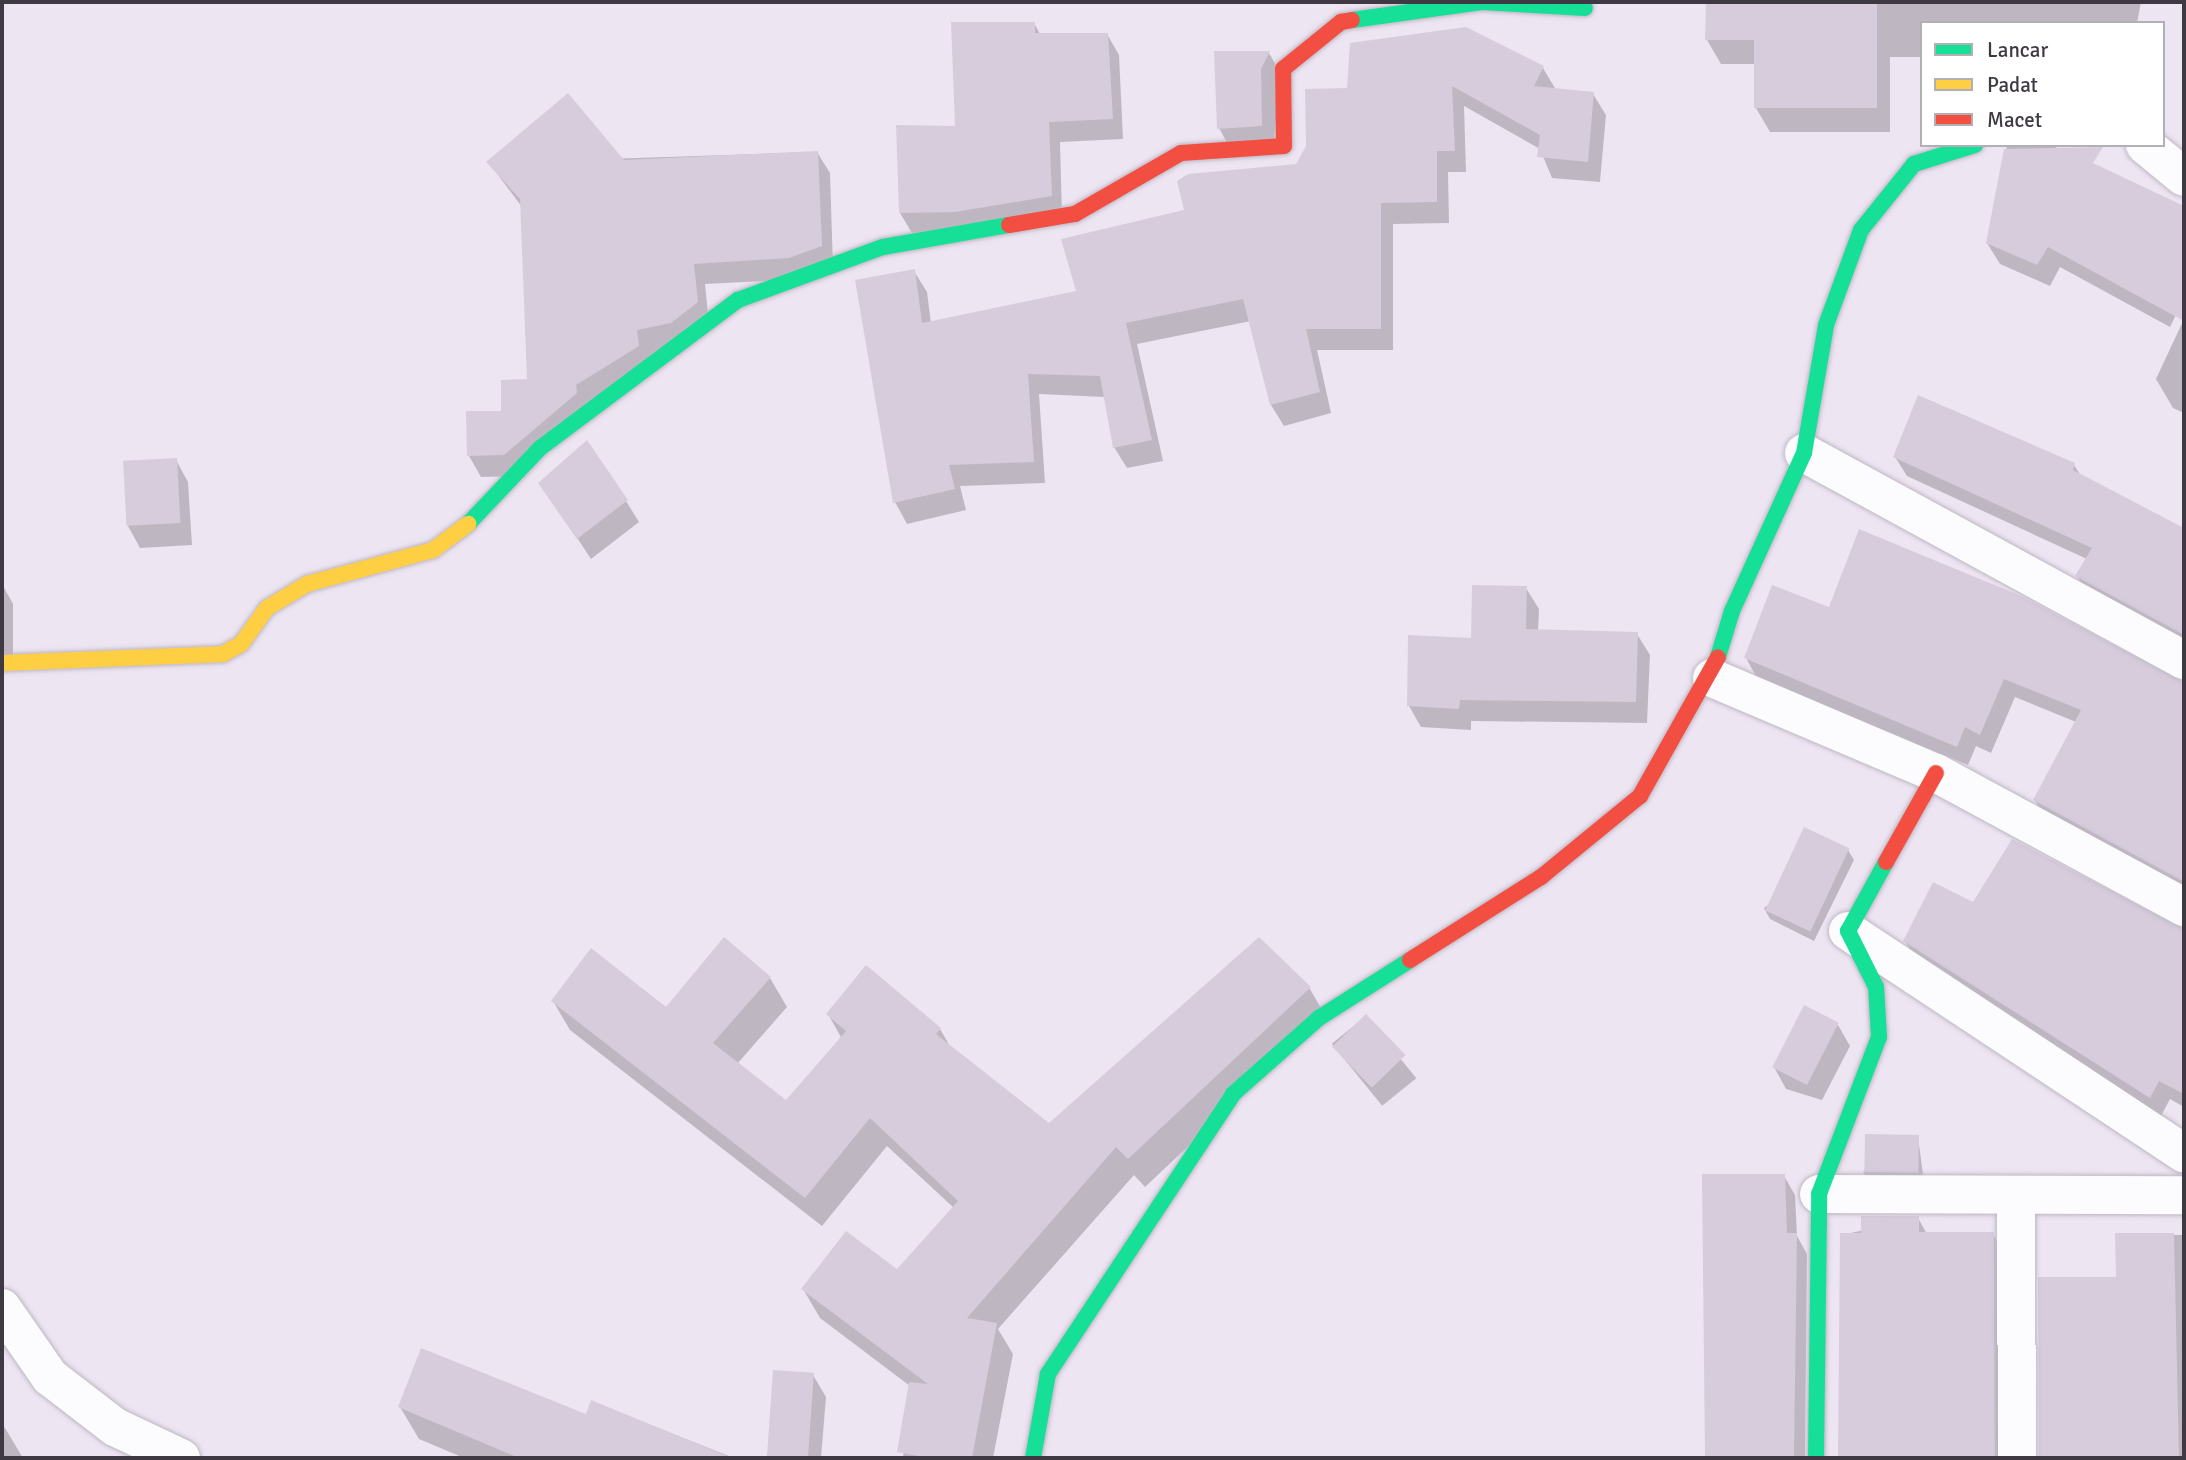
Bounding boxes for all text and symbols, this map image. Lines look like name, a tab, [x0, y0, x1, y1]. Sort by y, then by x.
legend	[1920, 21, 2165, 147]
text: Lancar	[1987, 37, 2048, 63]
text: Padat	[1987, 72, 2038, 98]
text: Macet	[1987, 107, 2042, 133]

